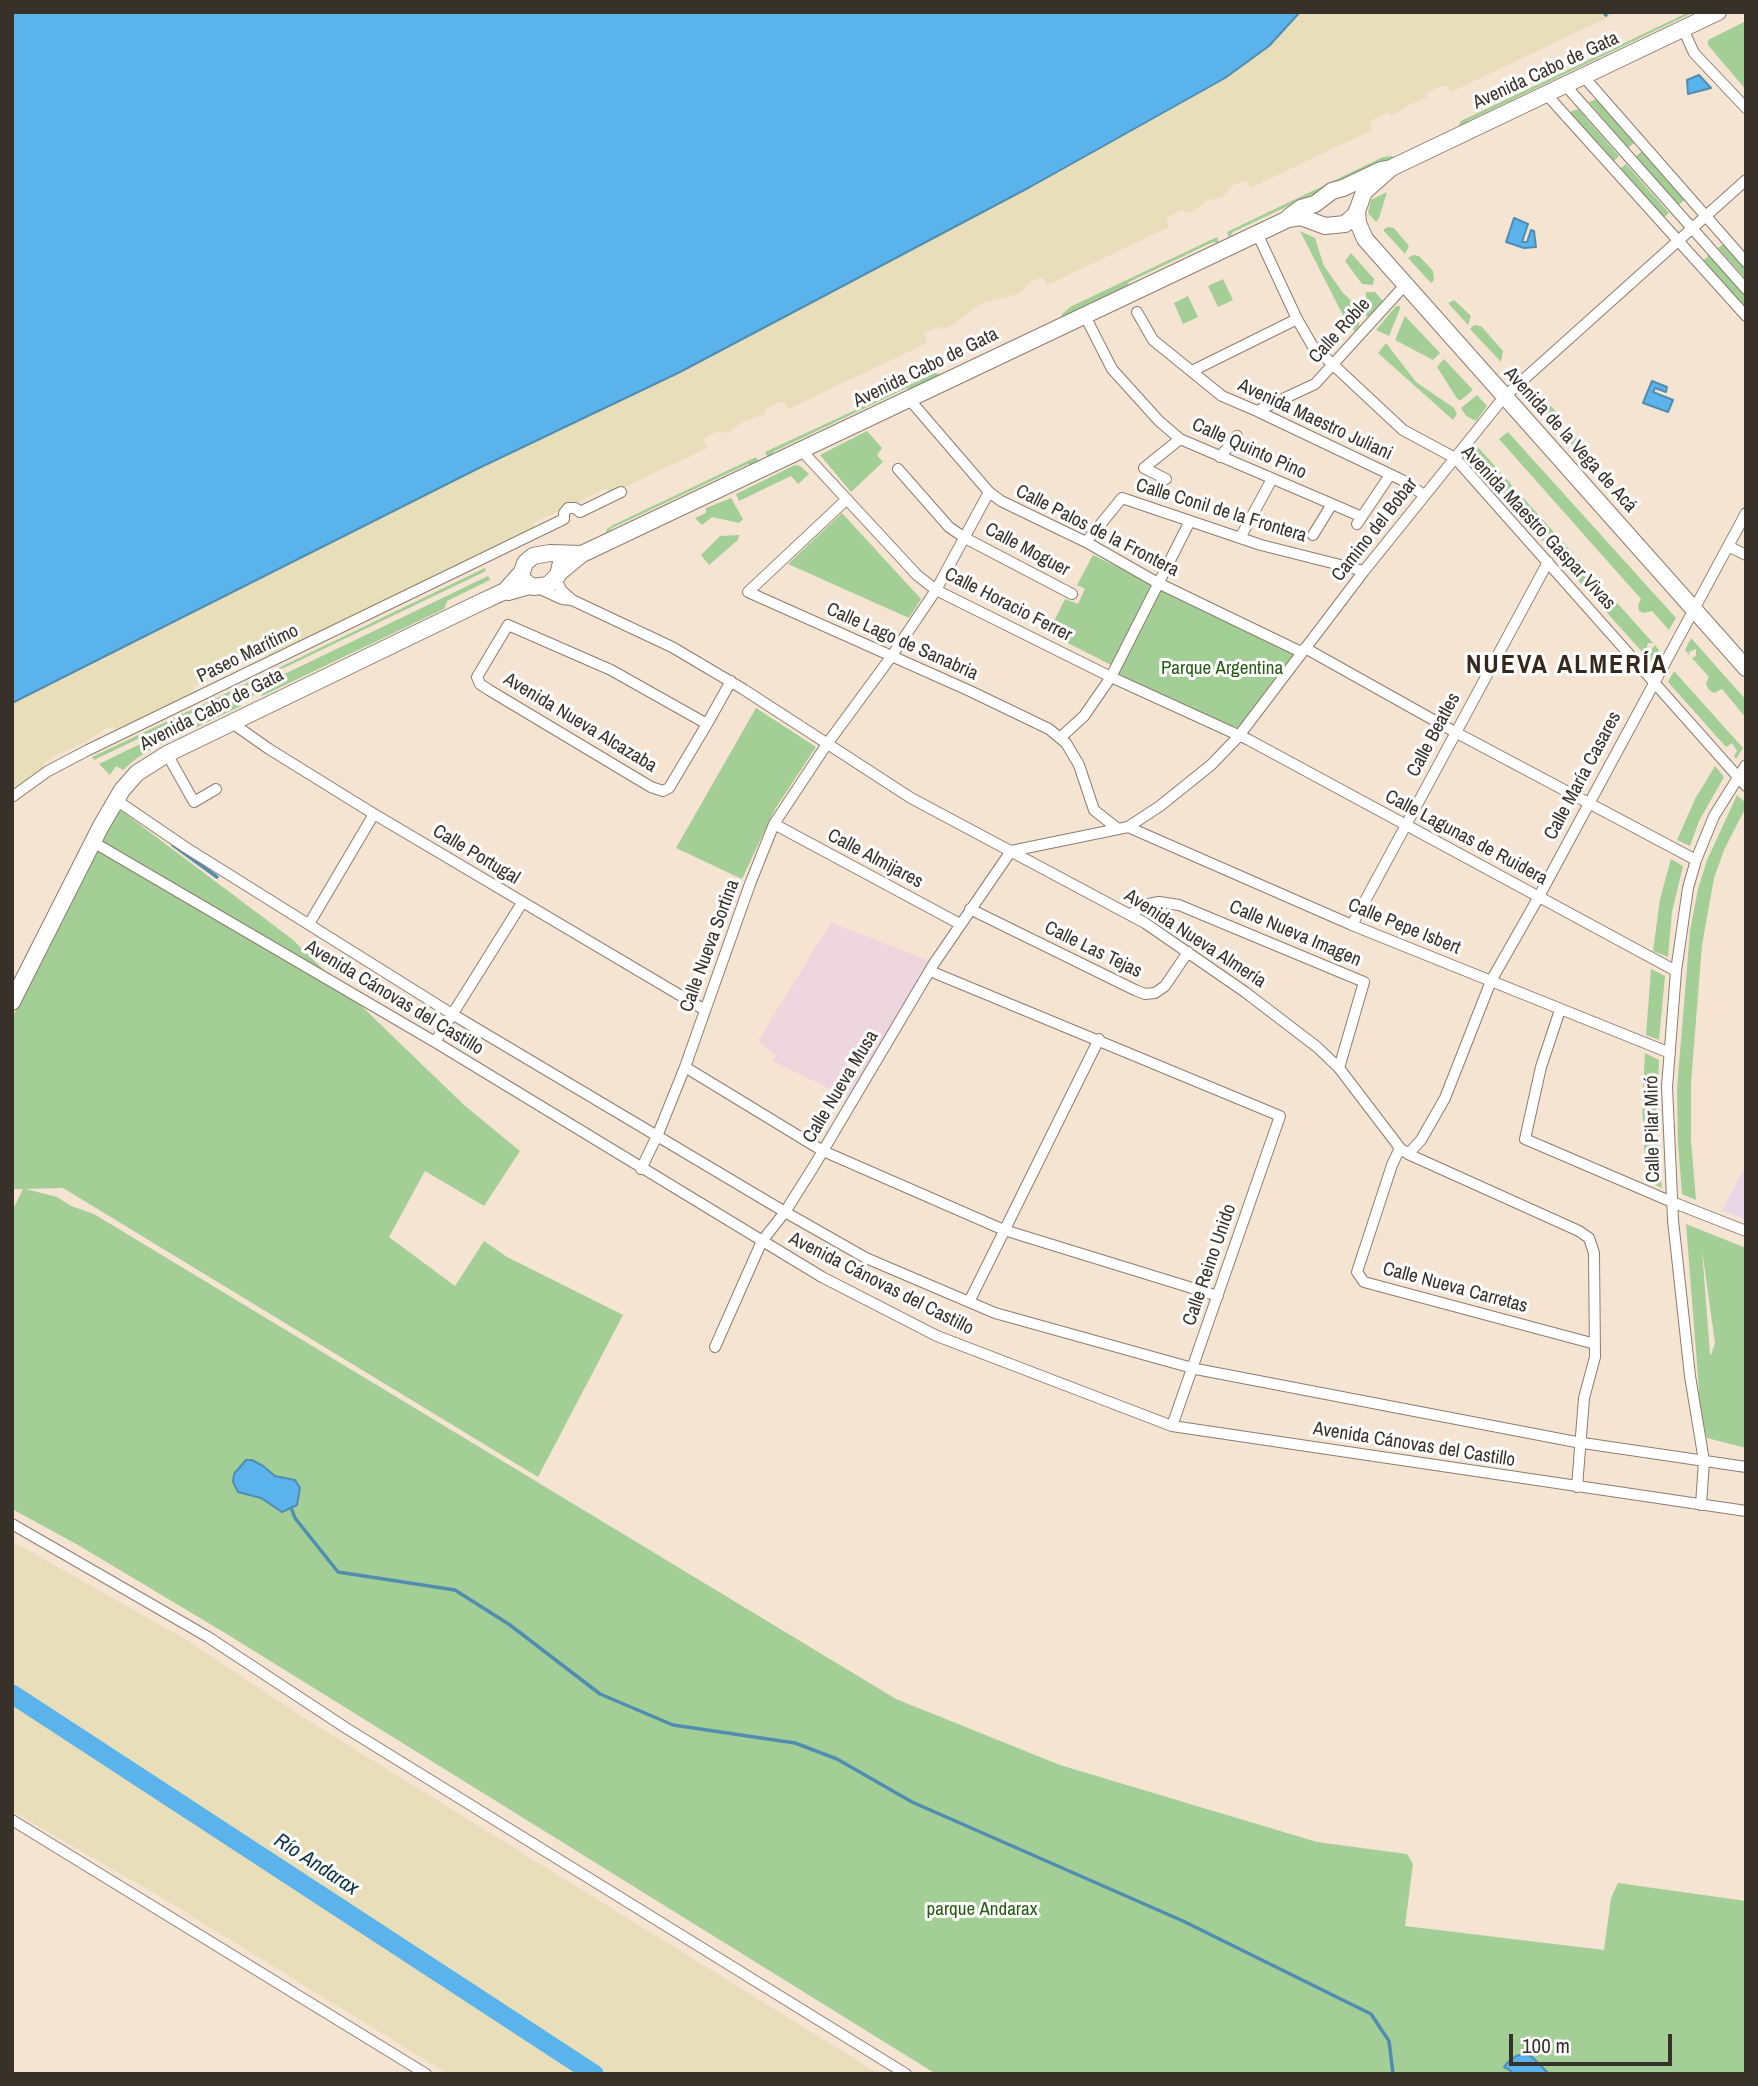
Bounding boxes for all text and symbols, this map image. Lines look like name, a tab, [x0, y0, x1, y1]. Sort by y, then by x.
street label: Avenida Cabo de Gata	[1469, 27, 1623, 115]
street label: Calle Roble	[1305, 293, 1375, 369]
street label: Avenida Cabo de Gata	[850, 323, 1002, 413]
street label: Avenida de la Vega de Acá	[1499, 363, 1641, 517]
street label: Avenida Maestro Juliani	[1234, 374, 1396, 466]
street label: Calle Quinto Pino	[1188, 414, 1310, 484]
street label: Avenida Maestro Gaspar Vivas	[1456, 441, 1620, 615]
street label: Calle Conil de la Frontera	[1133, 474, 1309, 548]
street label: Camino del Bobar	[1327, 474, 1423, 586]
street label: Calle Palos de la Frontera	[1012, 480, 1182, 582]
street label: Calle Moguer	[981, 518, 1073, 582]
street label: Calle Horacio Ferrer	[940, 563, 1076, 647]
street label: Calle Lago de Sanabria	[823, 598, 981, 686]
street label: Paseo Marítimo	[194, 620, 302, 688]
district label: NUEVA ALMERÍA	[1468, 650, 1666, 682]
park label: Parque Argentina	[1161, 658, 1283, 680]
street label: Avenida Cabo de Gata	[136, 664, 288, 756]
street label: Avenida Nueva Alcazaba	[499, 668, 661, 778]
street label: Calle Beatles	[1402, 689, 1466, 781]
street label: Calle María Casares	[1540, 708, 1626, 844]
street label: Calle Lagunas de Ruidera	[1381, 785, 1551, 891]
street label: Calle Portugal	[428, 820, 524, 890]
street label: Calle Almijares	[823, 824, 927, 894]
street label: Calle Nueva Sortina	[675, 877, 745, 1015]
street label: Avenida Nueva Almería	[1120, 885, 1270, 993]
street label: Calle Pepe Isbert	[1344, 894, 1464, 960]
street label: Calle Nueva Imagen	[1226, 896, 1364, 972]
street label: Calle Las Tejas	[1041, 917, 1145, 983]
street label: Avenida Cánovas del Castillo	[301, 936, 487, 1060]
street label: Calle Nueva Musa	[798, 1027, 884, 1147]
street label: Calle Pilar Miró	[1641, 1075, 1665, 1183]
street label: Calle Reino Unido	[1178, 1201, 1242, 1329]
street label: Avenida Cánovas del Castillo	[785, 1228, 977, 1340]
street label: Calle Nueva Carretas	[1380, 1258, 1530, 1318]
street label: Avenida Cánovas del Castillo	[1311, 1418, 1517, 1472]
water label: Río Andarax	[269, 1828, 363, 1902]
park label: parque Andarax	[927, 1899, 1037, 1921]
scale bar	[1513, 2020, 1676, 2064]
text: 100 m	[1522, 2031, 1570, 2060]

